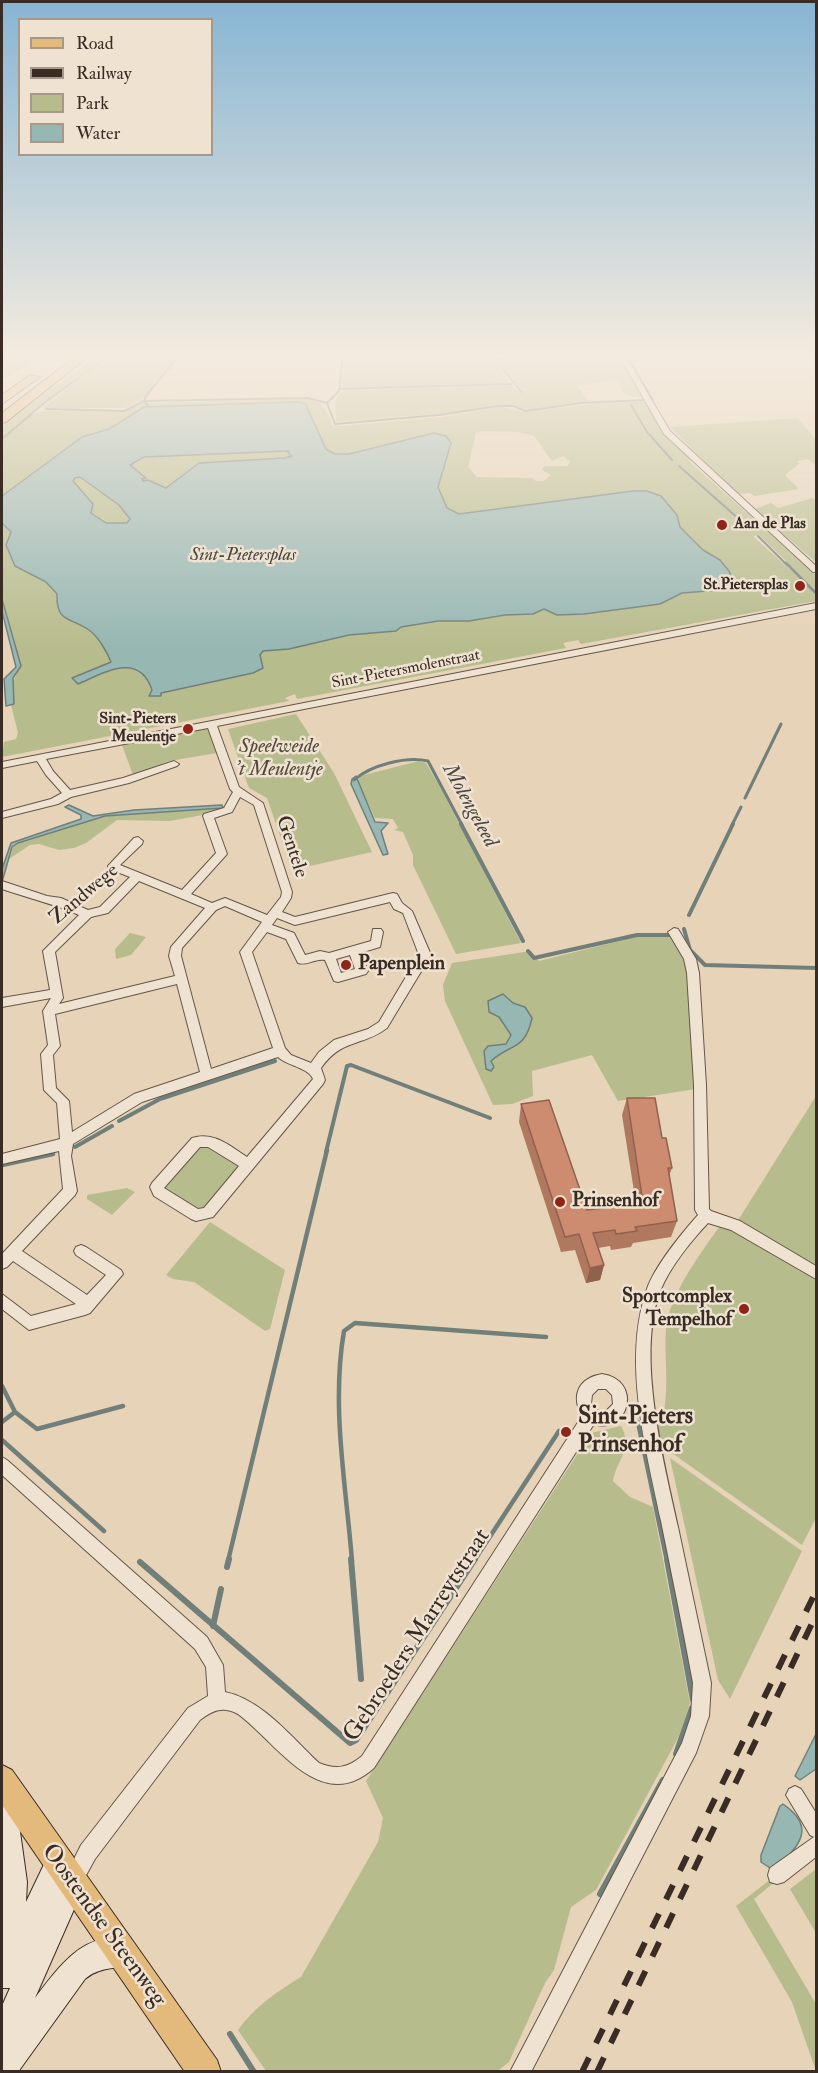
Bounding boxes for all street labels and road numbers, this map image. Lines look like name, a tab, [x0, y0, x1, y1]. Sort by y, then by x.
street label: Sint-Pietersmolenstraat	[330, 646, 482, 694]
street label: Gentele	[270, 813, 312, 881]
street label: Zandwege	[46, 859, 124, 931]
street label: Gebroeders Marreytstraat	[338, 1524, 498, 1748]
street label: Oostendse Steenweg	[34, 1839, 172, 2013]

